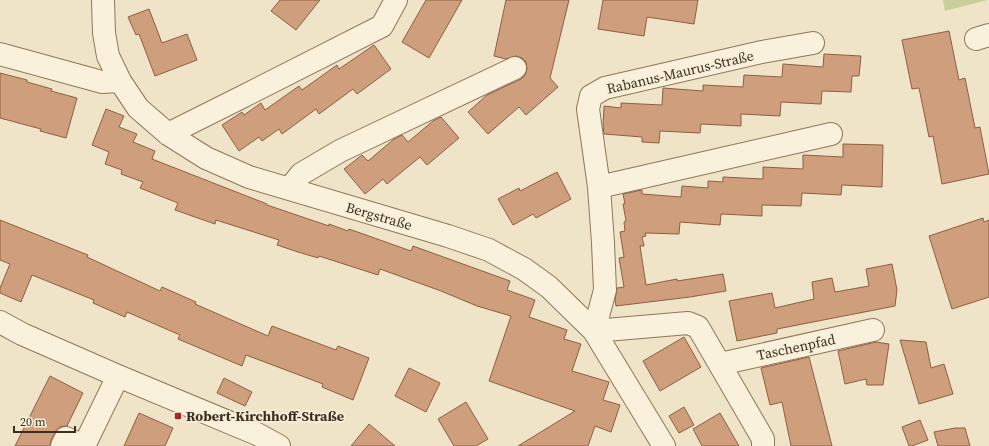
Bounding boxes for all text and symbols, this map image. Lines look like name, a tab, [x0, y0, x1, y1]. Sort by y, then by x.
street label: Rabanus-Maurus-Straße	[605, 45, 755, 99]
street label: Bergstraße	[344, 197, 414, 235]
street label: Taschenpfad	[755, 329, 837, 365]
place label: Robert-Kirchhoff-Straße	[186, 406, 344, 426]
scale bar	[14, 408, 75, 434]
marker: Robert-Kirchhoff-Straße	[173, 411, 183, 421]
text: 20 m	[20, 414, 46, 430]

